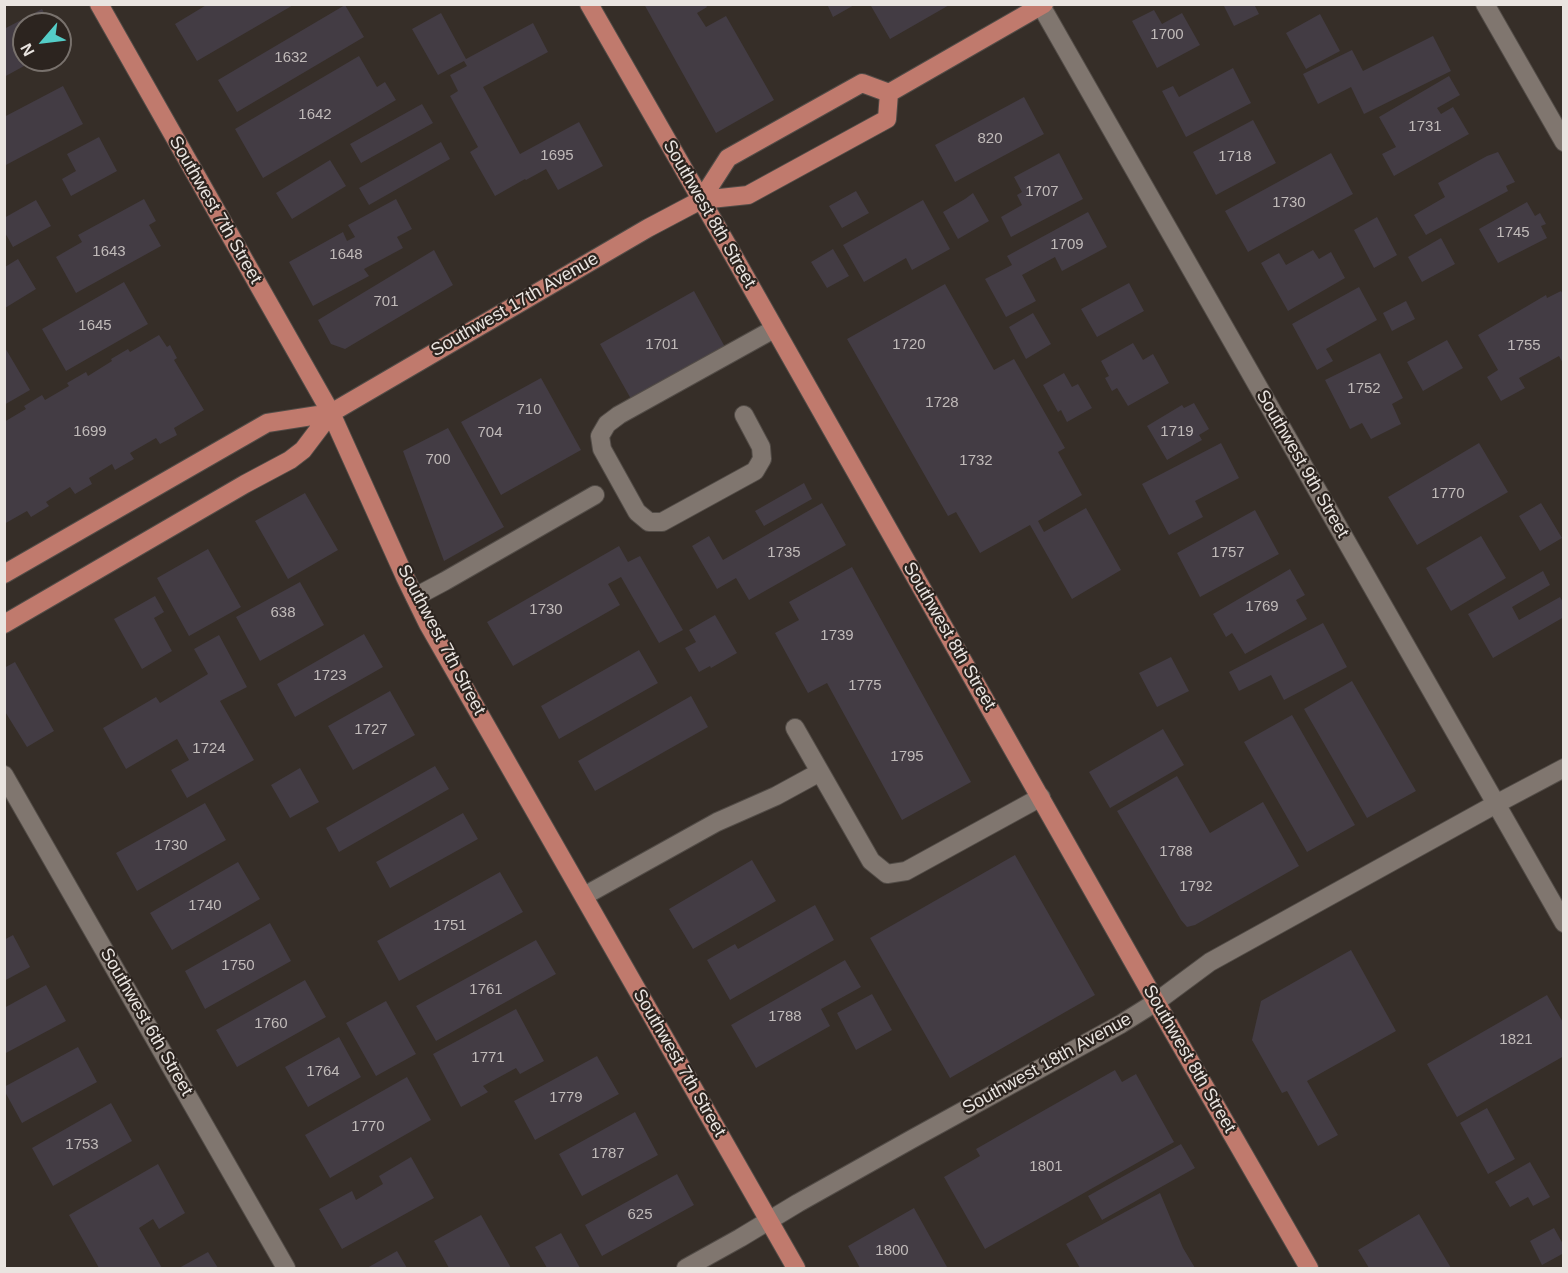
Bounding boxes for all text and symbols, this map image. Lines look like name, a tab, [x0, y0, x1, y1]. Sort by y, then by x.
north arrow	[12, 12, 72, 72]
house number: 1700	[1150, 26, 1184, 44]
text: N	[17, 41, 38, 59]
house number: 1632	[274, 49, 308, 67]
house number: 1642	[298, 106, 332, 124]
house number: 1731	[1408, 118, 1442, 136]
house number: 820	[977, 130, 1003, 148]
street label: Southwest 7th Street	[164, 132, 266, 288]
street label: Southwest 8th Street	[658, 136, 760, 292]
house number: 1695	[540, 147, 574, 165]
house number: 1718	[1218, 148, 1252, 166]
house number: 1707	[1025, 183, 1059, 201]
house number: 1730	[1272, 194, 1306, 212]
house number: 1745	[1496, 224, 1530, 242]
house number: 1709	[1050, 236, 1084, 254]
house number: 1643	[92, 243, 126, 261]
house number: 1648	[329, 246, 363, 264]
street label: Southwest 17th Avenue	[427, 248, 603, 362]
house number: 701	[373, 293, 399, 311]
house number: 1645	[78, 317, 112, 335]
house number: 1701	[645, 336, 679, 354]
house number: 1720	[892, 336, 926, 354]
house number: 1755	[1507, 337, 1541, 355]
house number: 1752	[1347, 380, 1381, 398]
street label: Southwest 9th Street	[1251, 386, 1353, 542]
house number: 1728	[925, 394, 959, 412]
house number: 710	[516, 401, 542, 419]
house number: 1699	[73, 423, 107, 441]
house number: 1719	[1160, 423, 1194, 441]
house number: 704	[477, 424, 503, 442]
house number: 700	[425, 451, 451, 469]
house number: 1732	[959, 452, 993, 470]
house number: 1770	[1431, 485, 1465, 503]
house number: 1735	[767, 544, 801, 562]
house number: 1757	[1211, 544, 1245, 562]
street label: Southwest 8th Street	[898, 558, 1000, 714]
street label: Southwest 7th Street	[392, 561, 490, 719]
house number: 1769	[1245, 598, 1279, 616]
house number: 1730	[529, 601, 563, 619]
house number: 638	[270, 604, 296, 622]
house number: 1739	[820, 627, 854, 645]
house number: 1723	[313, 667, 347, 685]
house number: 1775	[848, 677, 882, 695]
house number: 1727	[354, 721, 388, 739]
house number: 1724	[192, 740, 226, 758]
house number: 1795	[890, 748, 924, 766]
house number: 1730	[154, 837, 188, 855]
house number: 1788	[1159, 843, 1193, 861]
house number: 1792	[1179, 878, 1213, 896]
house number: 1740	[188, 897, 222, 915]
house number: 1751	[433, 917, 467, 935]
street label: Southwest 6th Street	[95, 944, 197, 1100]
house number: 1750	[221, 957, 255, 975]
house number: 1761	[469, 981, 503, 999]
street label: Southwest 8th Street	[1138, 981, 1240, 1137]
street label: Southwest 7th Street	[628, 985, 730, 1141]
house number: 1788	[768, 1008, 802, 1026]
street label: Southwest 18th Avenue	[959, 1009, 1135, 1119]
house number: 1760	[254, 1015, 288, 1033]
house number: 1821	[1499, 1031, 1533, 1049]
house number: 1771	[471, 1049, 505, 1067]
house number: 1764	[306, 1063, 340, 1081]
house number: 1779	[549, 1089, 583, 1107]
house number: 1770	[351, 1118, 385, 1136]
house number: 1753	[65, 1136, 99, 1154]
house number: 1787	[591, 1145, 625, 1163]
house number: 1801	[1029, 1158, 1063, 1176]
house number: 625	[627, 1206, 653, 1224]
house number: 1800	[875, 1242, 909, 1260]

